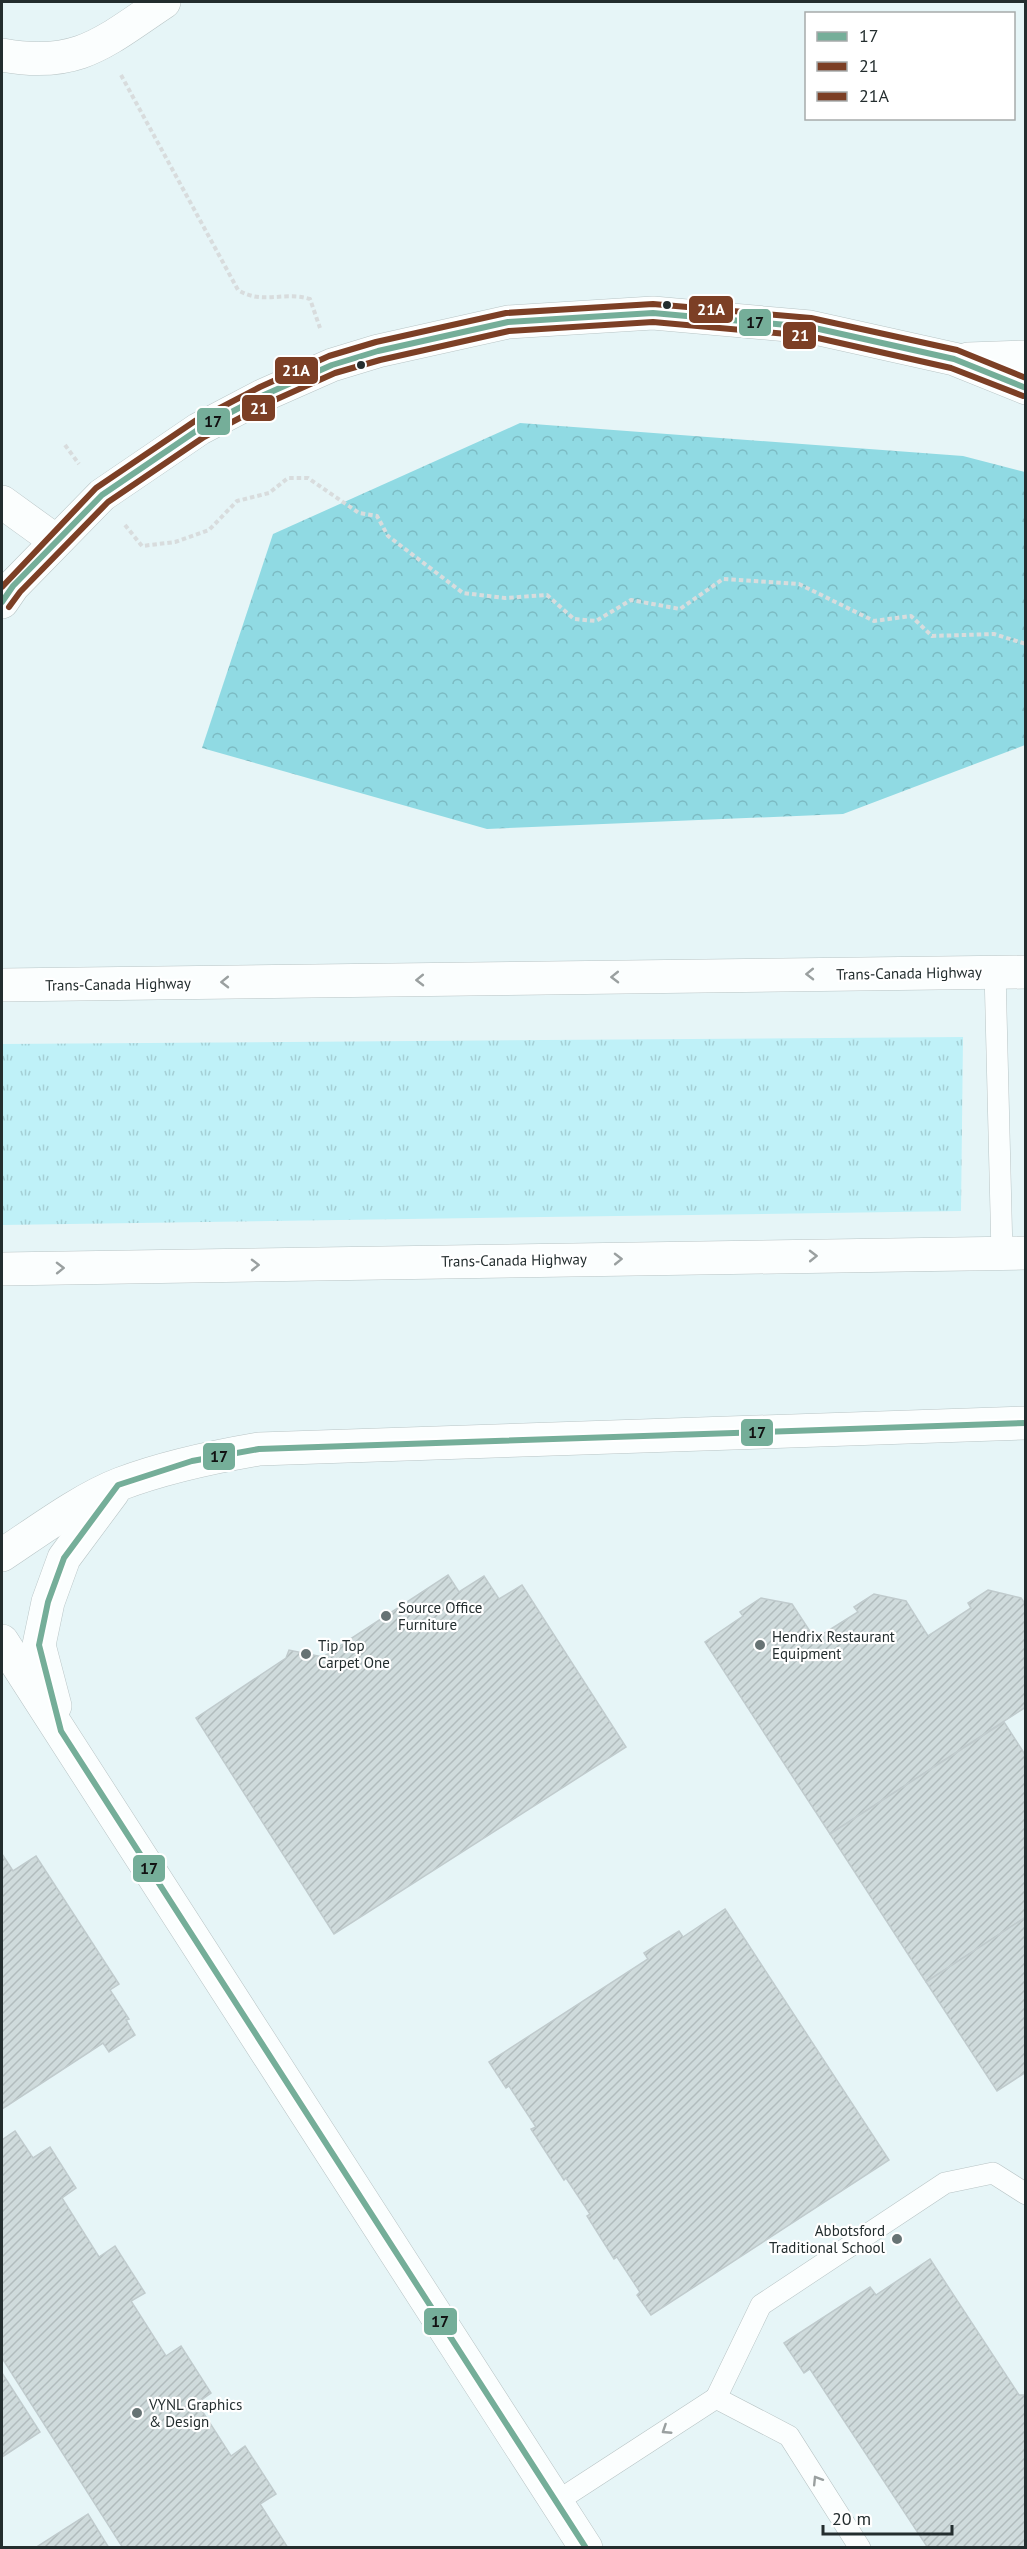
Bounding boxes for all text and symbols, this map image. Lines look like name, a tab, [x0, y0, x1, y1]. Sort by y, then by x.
legend	[805, 12, 1015, 120]
text: 17	[859, 24, 879, 47]
text: 21	[859, 54, 879, 77]
text: 21A	[859, 84, 890, 107]
line badge: 21A	[688, 295, 734, 324]
unlabelled marker	[661, 299, 673, 311]
text: 21A	[697, 299, 725, 319]
line badge: 17	[738, 308, 772, 337]
text: 17	[746, 312, 764, 332]
line badge: 21	[782, 321, 817, 350]
text: 21	[791, 325, 809, 345]
line badge: 21A	[274, 356, 319, 385]
unlabelled marker	[355, 359, 367, 371]
text: 21A	[282, 360, 310, 380]
line badge: 21	[241, 394, 276, 422]
text: 21	[250, 398, 268, 418]
line badge: 17	[196, 407, 231, 436]
text: 17	[204, 411, 222, 431]
street label: Trans-Canada Highway	[836, 962, 982, 984]
one-way arrow	[806, 968, 815, 980]
one-way arrow	[611, 971, 620, 983]
street label: Trans-Canada Highway	[45, 973, 191, 995]
one-way arrow	[416, 973, 425, 986]
one-way arrow	[221, 976, 230, 988]
street label: Trans-Canada Highway	[441, 1249, 587, 1271]
one-way arrow	[808, 1249, 817, 1262]
one-way arrow	[613, 1253, 622, 1265]
one-way arrow	[250, 1258, 259, 1271]
one-way arrow	[55, 1262, 64, 1274]
line badge: 17	[740, 1418, 774, 1447]
text: 17	[748, 1422, 766, 1442]
line badge: 17	[202, 1442, 236, 1471]
text: 17	[210, 1446, 228, 1466]
place label: Source Office Furniture	[398, 1598, 482, 1634]
marker: Source Office Furniture	[379, 1609, 393, 1623]
place label: Hendrix Restaurant Equipment	[772, 1627, 895, 1663]
place label: Tip Top Carpet One	[318, 1636, 390, 1672]
marker: Hendrix Restaurant Equipment	[753, 1638, 767, 1652]
marker: Tip Top Carpet One	[299, 1647, 313, 1661]
line badge: 17	[132, 1854, 166, 1883]
text: 17	[140, 1858, 158, 1878]
place label: Abbotsford Traditional School	[769, 2221, 886, 2257]
marker: Abbotsford Traditional School	[890, 2232, 904, 2246]
line badge: 17	[423, 2307, 458, 2336]
text: 17	[431, 2311, 449, 2331]
place label: VYNL Graphics & Design	[148, 2395, 242, 2431]
marker: VYNL Graphics & Design	[130, 2406, 144, 2420]
one-way arrow	[662, 2423, 672, 2435]
one-way arrow	[814, 2476, 825, 2487]
scale bar	[823, 2498, 952, 2536]
text: 20 m	[832, 2507, 871, 2530]

